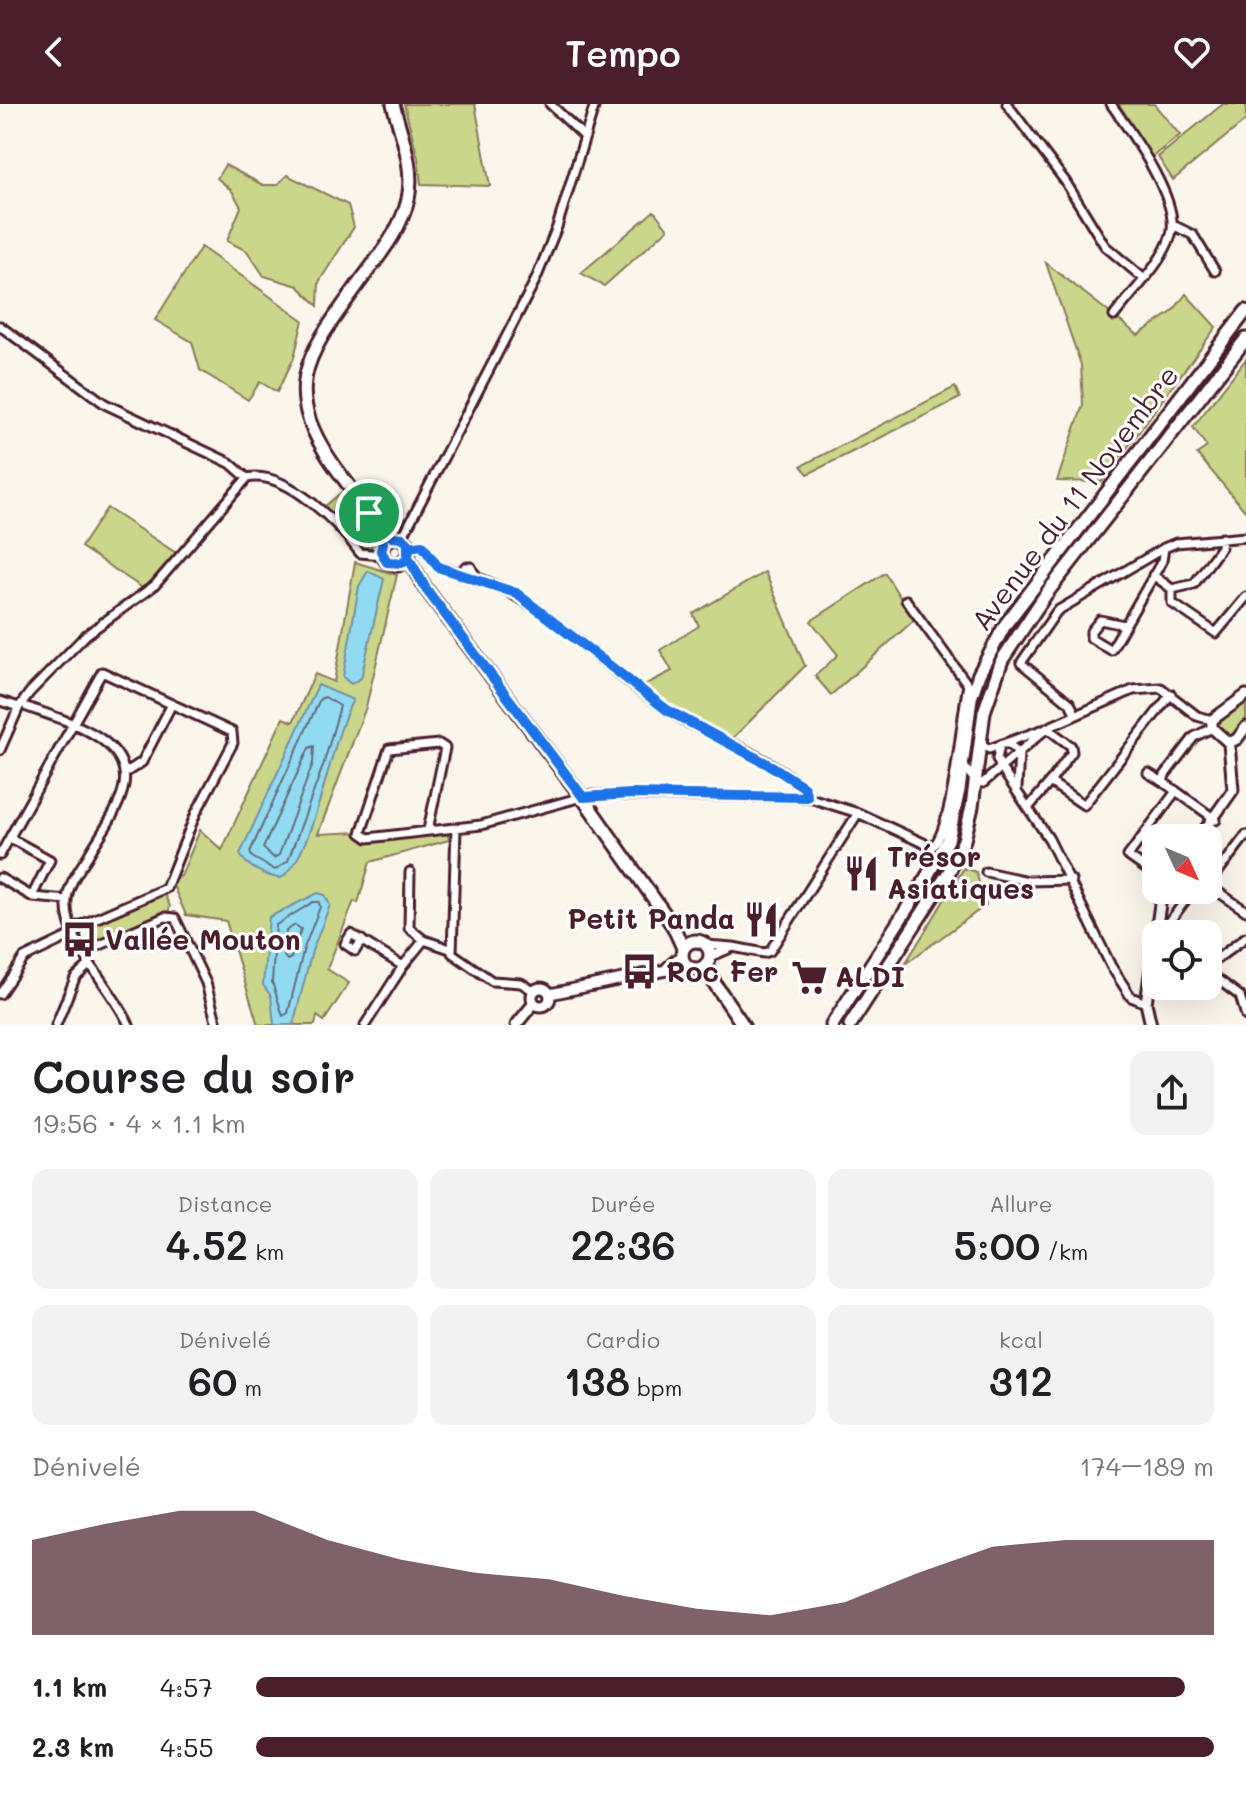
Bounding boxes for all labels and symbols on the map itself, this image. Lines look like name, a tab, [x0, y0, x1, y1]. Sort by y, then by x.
street label: Avenue du 11 Novembre	[963, 358, 1186, 637]
pin	[335, 479, 403, 547]
north arrow	[1142, 824, 1222, 904]
place label: Trésor Asiatiques	[887, 838, 1034, 906]
restaurant icon: Trésor Asiatiques	[842, 854, 880, 892]
place label: Petit Panda	[567, 900, 735, 936]
restaurant icon: Petit Panda	[742, 900, 780, 938]
bus stop icon: Vallée Mouton	[60, 921, 98, 959]
place label: Vallée Mouton	[105, 921, 301, 957]
bus stop icon: Roc Fer	[621, 953, 659, 991]
place label: Roc Fer	[666, 953, 778, 989]
supermarket icon: ALDI	[790, 958, 828, 996]
place label: ALDI	[835, 958, 905, 994]

